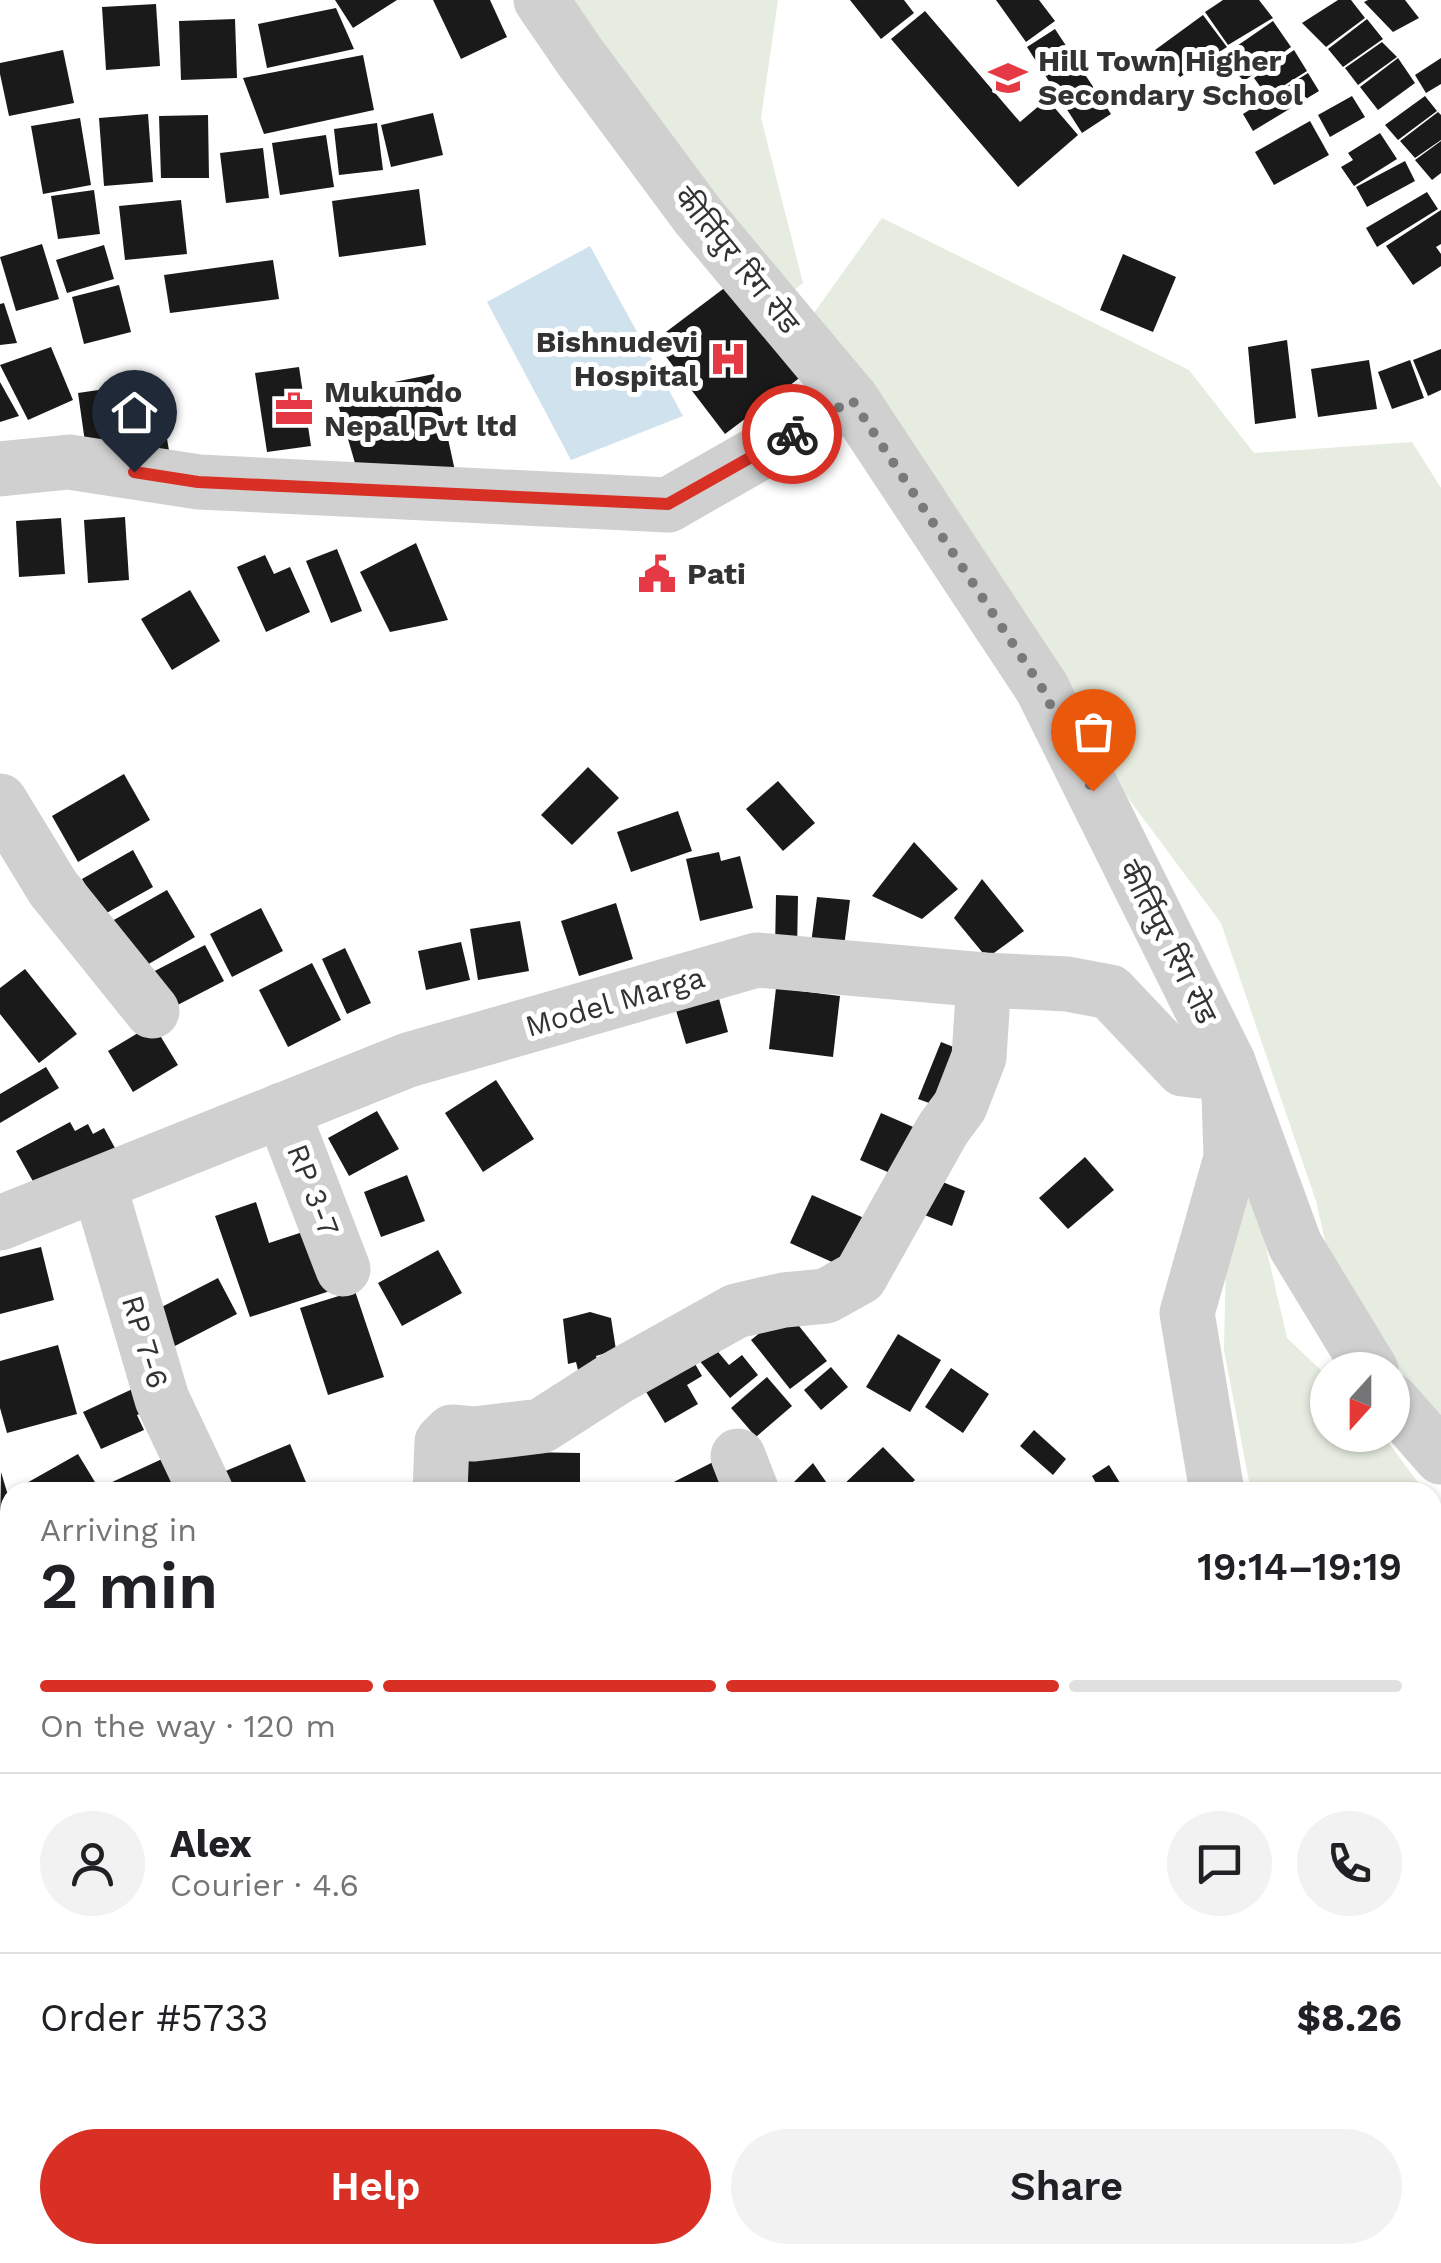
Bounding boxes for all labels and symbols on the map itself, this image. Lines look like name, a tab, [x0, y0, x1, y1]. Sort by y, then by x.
place label: Hill Town Higher Secondary School	[1038, 43, 1303, 112]
school or university icon: Hill Town Higher Secondary School	[987, 57, 1029, 99]
street label: कीर्तिपुर रिंग रोड	[667, 179, 808, 341]
place label: Bishnudevi Hospital	[536, 324, 698, 393]
hospital icon: Bishnudevi Hospital	[707, 338, 749, 380]
pin	[92, 370, 177, 473]
place label: Mukundo Nepal Pvt ltd	[324, 374, 517, 443]
courier	[742, 384, 842, 484]
office icon: Mukundo Nepal Pvt ltd	[273, 388, 315, 430]
public building icon: Pati	[636, 553, 678, 595]
place label: Pati	[687, 556, 746, 591]
pin	[1051, 689, 1136, 792]
street label: कीर्तिपुर रिंग रोड	[1111, 854, 1225, 1031]
street label: Model Marga	[521, 959, 708, 1044]
street label: RP 3-7	[280, 1139, 347, 1241]
street label: RP 7-6	[115, 1291, 176, 1393]
north arrow	[1310, 1352, 1410, 1452]

